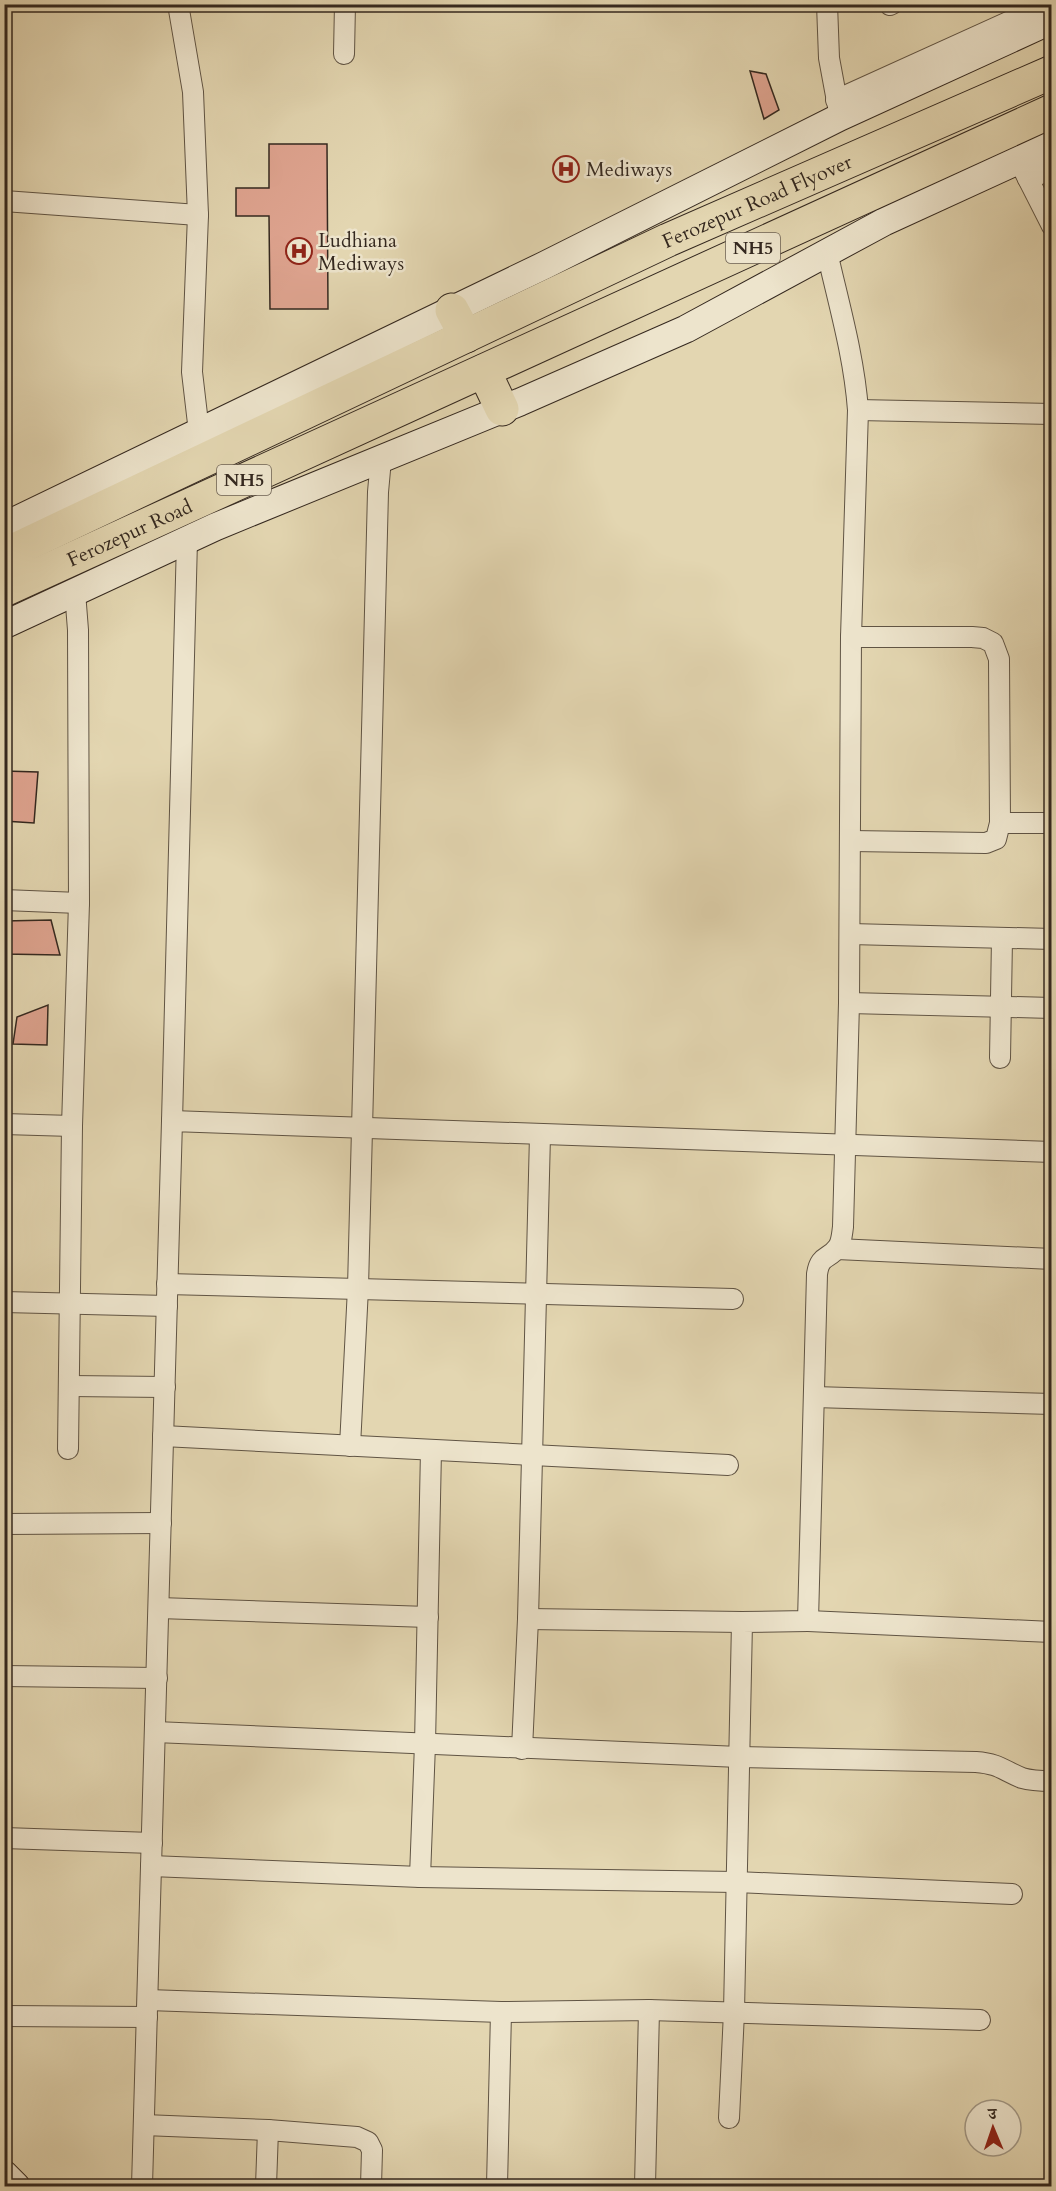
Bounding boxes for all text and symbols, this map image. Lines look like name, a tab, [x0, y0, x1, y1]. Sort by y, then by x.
street label: Ferozepur Road Flyover	[658, 148, 857, 255]
hospital icon: Mediways	[551, 154, 581, 184]
place label: Mediways	[586, 156, 672, 183]
place label: Ludhiana Mediways	[318, 227, 404, 277]
road number: NH5	[726, 233, 780, 263]
hospital icon: Ludhiana Mediways	[284, 236, 314, 266]
road number: NH5	[217, 465, 271, 495]
street label: Ferozepur Road	[63, 493, 197, 573]
north arrow	[963, 2098, 1023, 2158]
text: उ	[987, 2103, 999, 2125]

